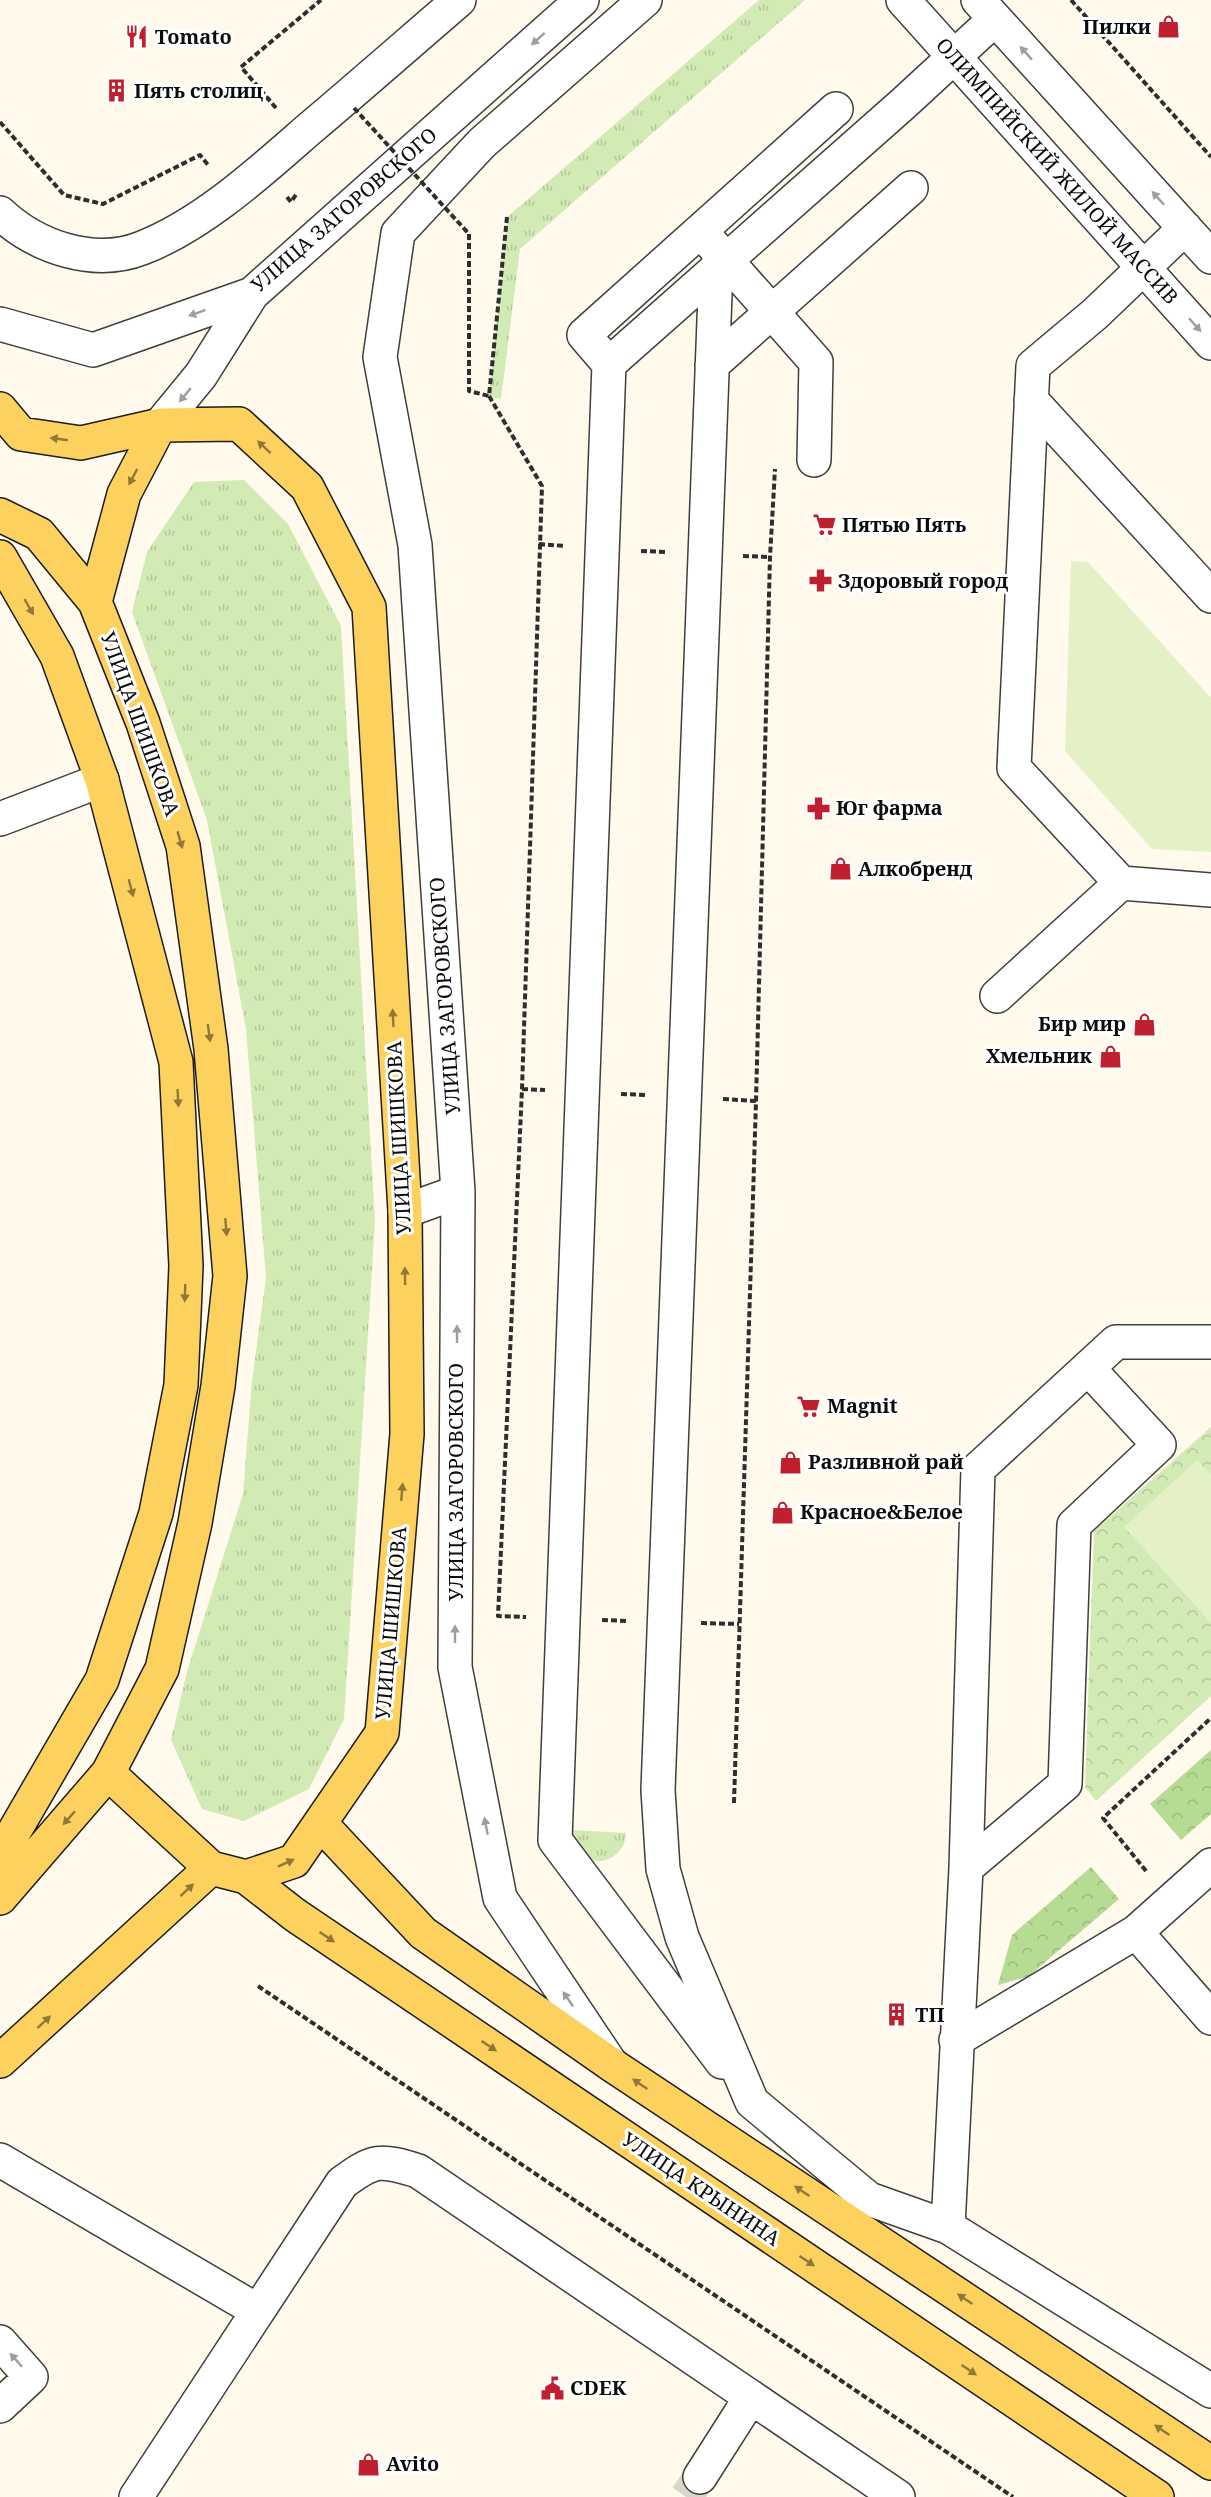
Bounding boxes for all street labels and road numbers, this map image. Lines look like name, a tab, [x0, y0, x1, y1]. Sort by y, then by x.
street label: ОЛИМПИЙСКИЙ ЖИЛОЙ МАССИВ	[930, 32, 1185, 310]
street label: УЛИЦА ЗАГОРОВСКОГО	[245, 121, 442, 298]
street label: УЛИЦА ШИШКОВА	[95, 628, 187, 820]
street label: УЛИЦА ЗАГОРОВСКОГО	[423, 876, 466, 1116]
street label: УЛИЦА ШИШКОВА	[380, 1040, 417, 1236]
street label: УЛИЦА ЗАГОРОВСКОГО	[442, 1363, 469, 1601]
street label: УЛИЦА ШИШКОВА	[369, 1524, 412, 1721]
street label: УЛИЦА КРЫНИНА	[617, 2126, 786, 2252]

